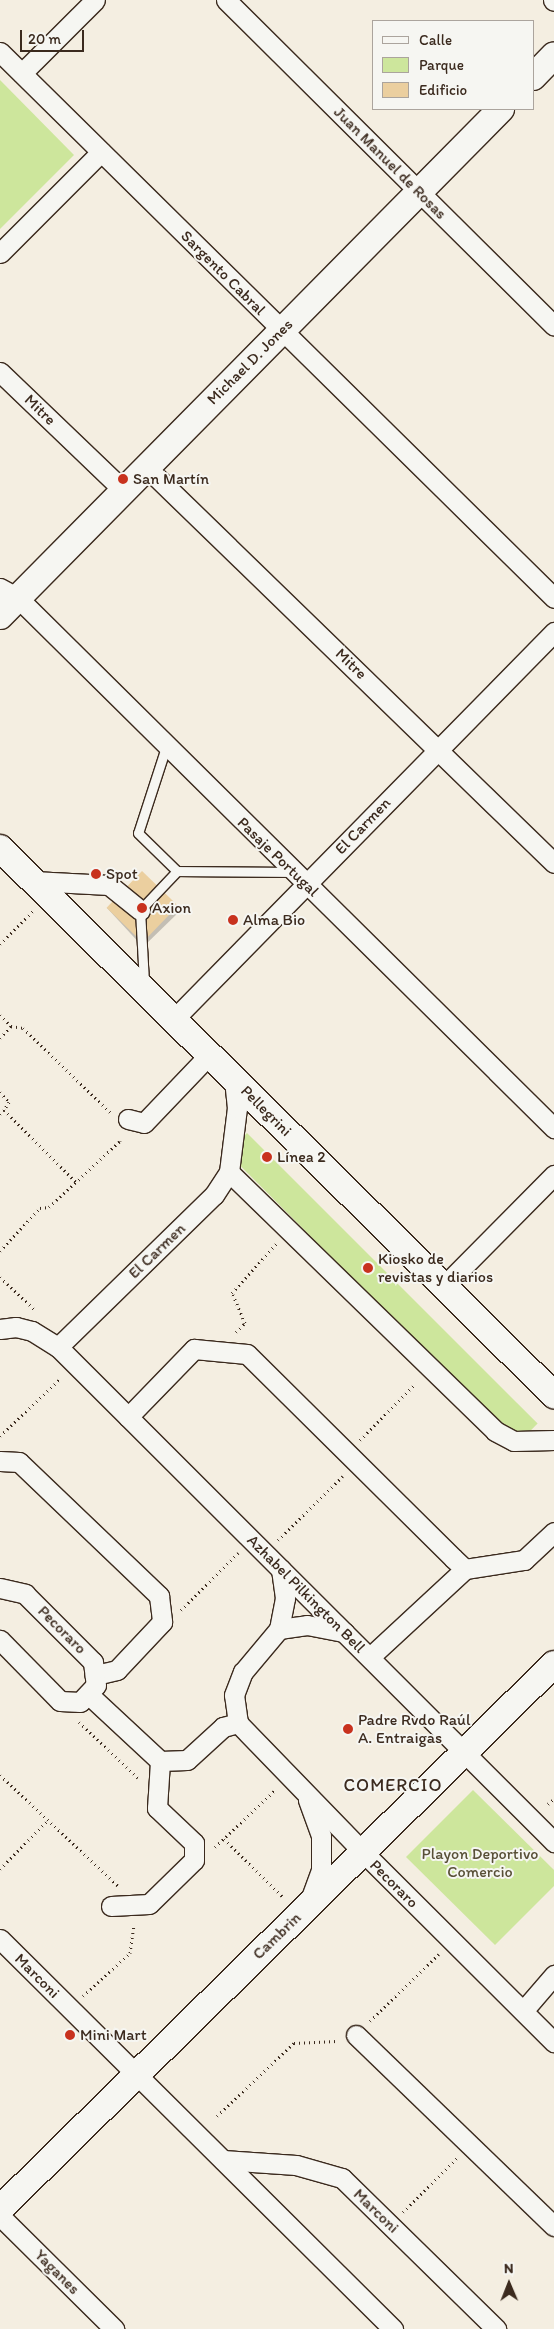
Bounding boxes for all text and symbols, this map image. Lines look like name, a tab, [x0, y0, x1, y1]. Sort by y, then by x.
scale bar	[22, 20, 86, 52]
legend	[372, 20, 534, 110]
text: 20 m	[28, 30, 61, 48]
text: Calle	[419, 31, 452, 49]
text: Parque	[419, 56, 464, 74]
text: Edificio	[419, 81, 467, 99]
street label: Juan Manuel de Rosas	[330, 103, 450, 223]
street label: Sargento Cabral	[177, 227, 269, 319]
street label: Michael D. Jones	[203, 315, 297, 409]
street label: Mitre	[20, 390, 60, 430]
place label: San Martín	[133, 469, 209, 489]
marker: San Martín	[117, 473, 129, 485]
street label: Mitre	[331, 644, 371, 684]
street label: El Carmen	[331, 794, 395, 858]
street label: Pasaje Portugal	[233, 813, 323, 901]
place label: Spot	[106, 864, 138, 884]
marker: Spot	[90, 868, 102, 880]
place label: Axion	[152, 898, 191, 918]
marker: Axion	[136, 902, 148, 914]
place label: Alma Bio	[243, 910, 305, 930]
marker: Alma Bio	[227, 914, 239, 926]
street label: Pellegrini	[237, 1082, 295, 1140]
place label: Línea 2	[277, 1147, 326, 1167]
marker: Línea 2	[261, 1151, 273, 1163]
street label: El Carmen	[125, 1219, 189, 1283]
place label: Kiosko de revistas y diarios	[378, 1249, 493, 1287]
marker: Kiosko de revistas y diarios	[362, 1262, 374, 1274]
street label: Azhabel Pilkington Bell	[243, 1531, 369, 1657]
street label: Pecoraro	[34, 1602, 90, 1658]
place label: Padre Rvdo Raúl A. Entraigas	[358, 1710, 470, 1748]
marker: Padre Rvdo Raúl A. Entraigas	[342, 1723, 354, 1735]
district label: COMERCIO	[342, 1774, 444, 1796]
park label: Playon Deportivo Comercio	[422, 1844, 538, 1882]
street label: Pecoraro	[366, 1856, 422, 1912]
street label: Cambrin	[249, 1908, 305, 1964]
street label: Marconi	[10, 1949, 64, 2003]
place label: Mini Mart	[80, 2025, 147, 2045]
marker: Mini Mart	[64, 2029, 76, 2041]
street label: Marconi	[349, 2185, 403, 2237]
street label: Yaganes	[30, 2245, 84, 2299]
north arrow	[484, 2259, 534, 2309]
text: N	[504, 2260, 514, 2277]

